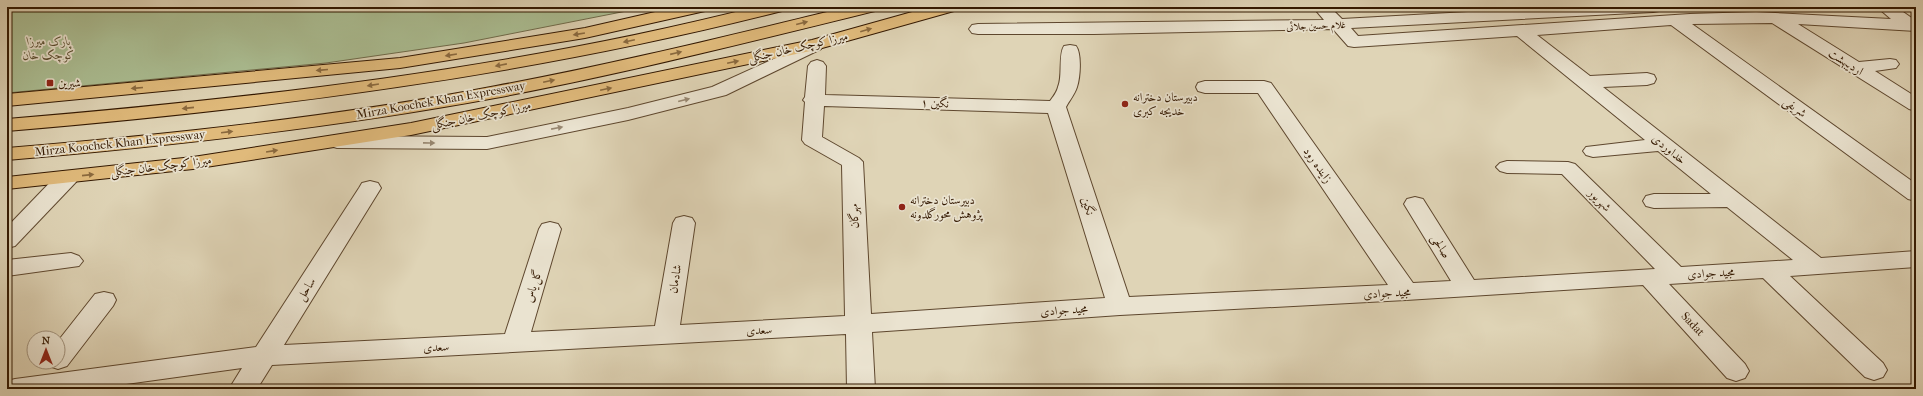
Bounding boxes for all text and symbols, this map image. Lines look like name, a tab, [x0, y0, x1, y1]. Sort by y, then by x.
street label: غلام حسین جلائی	[1286, 19, 1346, 36]
one-way arrow	[796, 20, 809, 26]
one-way arrow	[860, 27, 872, 33]
street label: میرزا کوچک خان جنگلی	[747, 28, 850, 67]
one-way arrow	[573, 31, 585, 37]
park label: پارک میرزا کوچک خان	[23, 34, 76, 63]
one-way arrow	[623, 39, 635, 45]
street label: اردیبهشت	[1825, 46, 1866, 79]
one-way arrow	[670, 50, 682, 56]
one-way arrow	[445, 52, 457, 58]
one-way arrow	[727, 58, 739, 64]
one-way arrow	[495, 62, 507, 68]
one-way arrow	[316, 67, 328, 73]
place label: شیرین	[58, 76, 81, 90]
one-way arrow	[543, 77, 555, 83]
marker: شیرین	[45, 78, 55, 88]
street label: Mirza Koochek Khan Expressway	[355, 78, 527, 122]
one-way arrow	[367, 82, 379, 88]
one-way arrow	[130, 84, 143, 91]
one-way arrow	[600, 85, 612, 91]
place label: دبیرستان دخترانه خدیجه کبری	[1133, 90, 1198, 119]
street label: شریفی	[1779, 94, 1809, 122]
street label: نگین ۱	[921, 95, 949, 110]
street label: میرزا کوچک خان جنگلی	[430, 97, 533, 134]
one-way arrow	[678, 97, 690, 103]
marker: دبیرستان دخترانه خدیجه کبری	[1120, 99, 1130, 109]
one-way arrow	[182, 105, 194, 112]
one-way arrow	[551, 125, 563, 131]
street label: Mirza Koochek Khan Expressway	[34, 127, 206, 159]
one-way arrow	[221, 129, 233, 135]
street label: خداوردی	[1649, 131, 1689, 168]
one-way arrow	[423, 140, 436, 146]
street label: زاینده رود	[1300, 144, 1335, 186]
one-way arrow	[266, 148, 278, 154]
street label: میرزا کوچک خان جنگلی	[110, 152, 213, 181]
one-way arrow	[82, 171, 94, 178]
street label: شهریور	[1584, 185, 1614, 215]
place label: دبیرستان دخترانه پژوهش محورگلدونه	[910, 193, 984, 223]
street label: نگین	[1078, 195, 1098, 217]
marker: دبیرستان دخترانه پژوهش محورگلدونه	[897, 202, 907, 212]
street label: مهرگان	[846, 203, 862, 229]
street label: صالحی	[1427, 231, 1454, 262]
street label: شادمان	[666, 263, 684, 295]
street label: مجید جوادی	[1687, 265, 1736, 282]
street label: گل یاس	[520, 268, 547, 305]
street label: ساحل	[293, 275, 320, 304]
street label: مجید جوادی	[1363, 285, 1412, 302]
street label: مجید جوادی	[1040, 301, 1089, 320]
street label: Sadat	[1678, 309, 1708, 340]
street label: سعدی	[746, 322, 773, 338]
north arrow	[26, 330, 66, 370]
text: N	[42, 334, 51, 347]
street label: سعدی	[423, 339, 450, 355]

